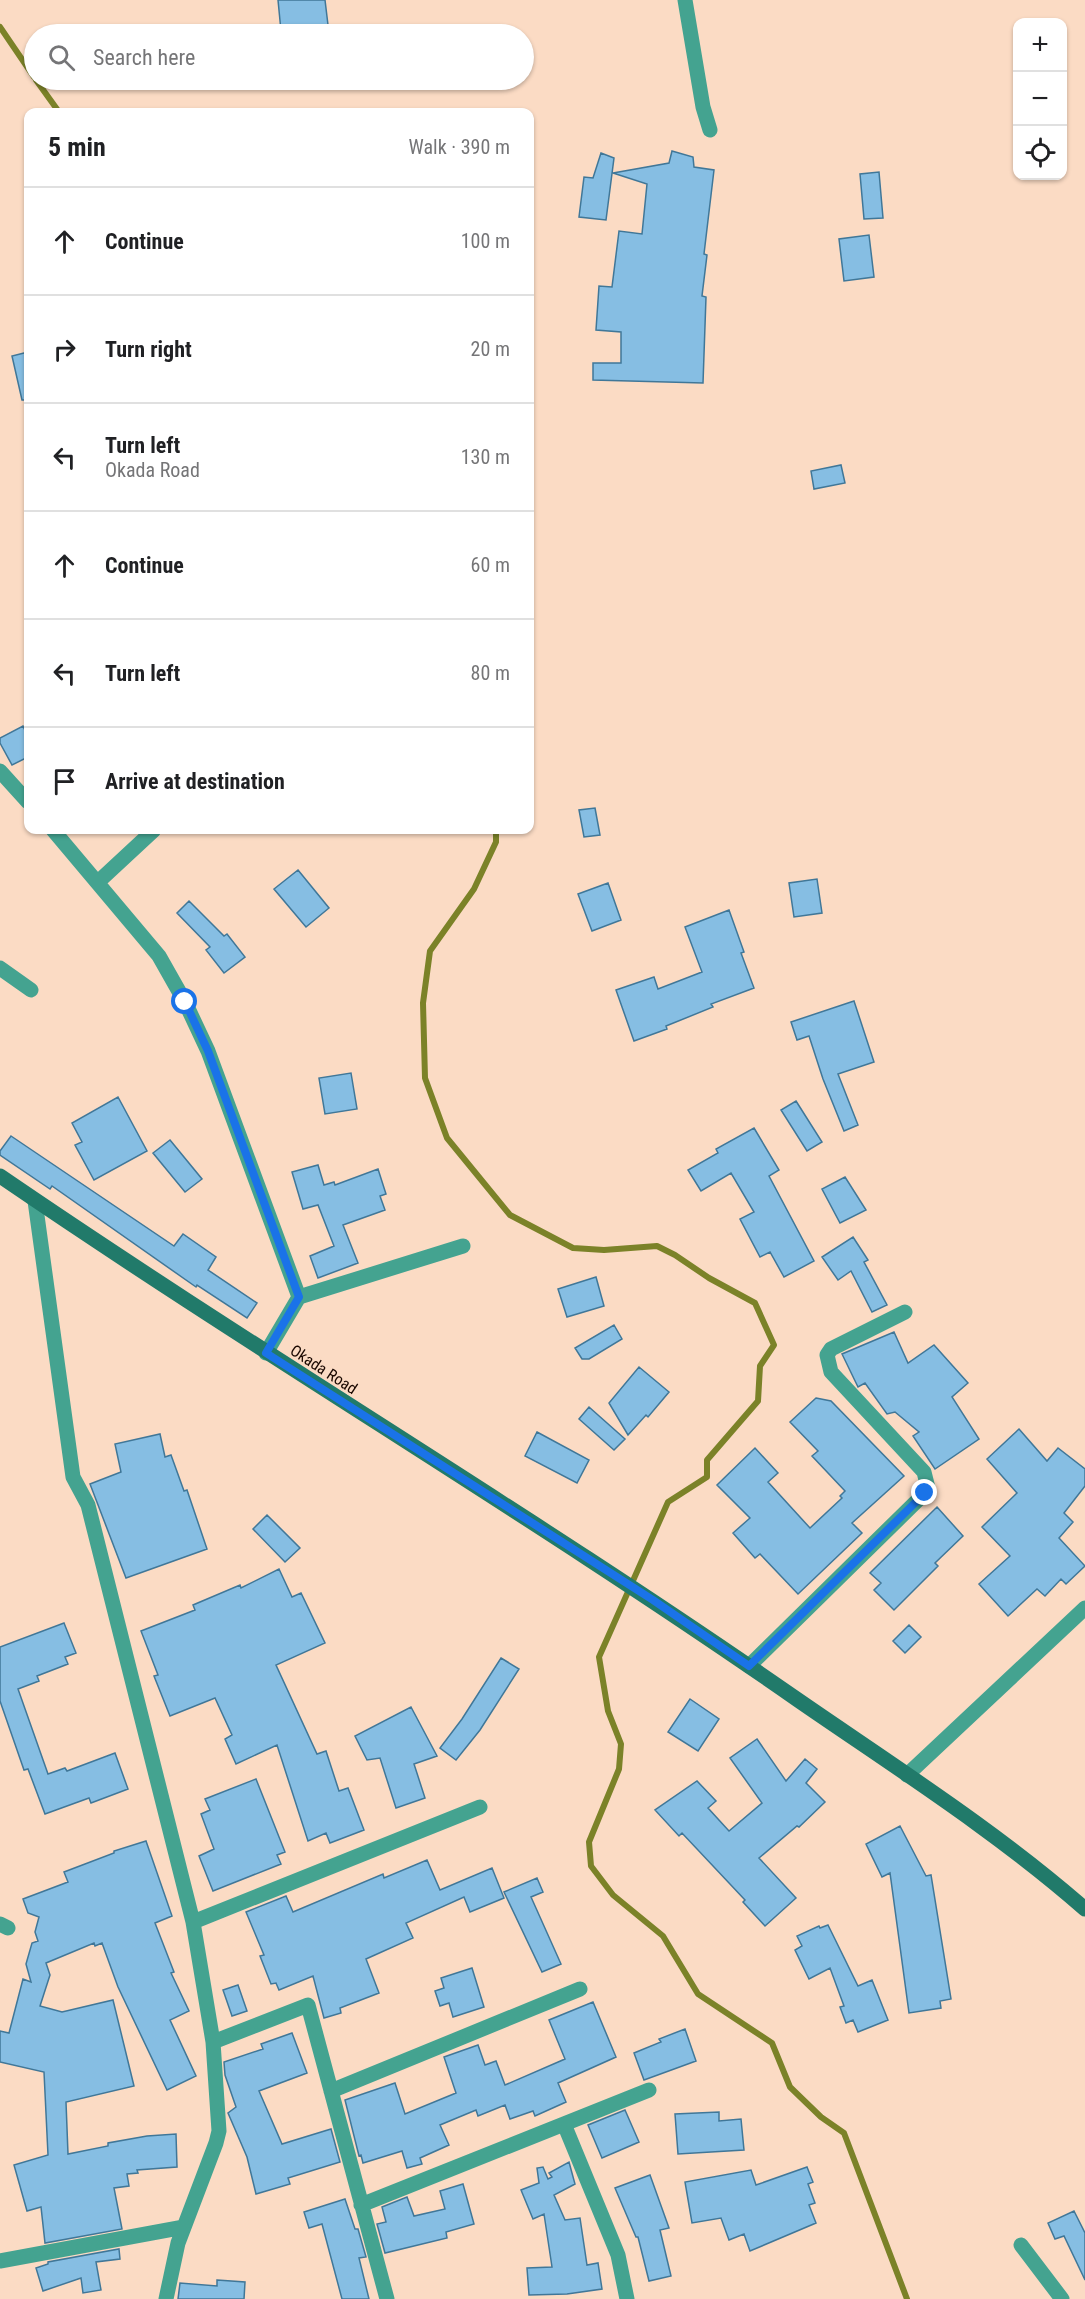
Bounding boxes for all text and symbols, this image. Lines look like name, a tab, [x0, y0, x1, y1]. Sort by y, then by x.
map controls	[1013, 18, 1067, 180]
button: +	[1013, 18, 1067, 72]
search box	[24, 24, 534, 90]
icon: search	[45, 41, 78, 74]
text: Search here	[93, 45, 195, 70]
button: −	[1013, 72, 1067, 126]
button: locate	[1013, 126, 1067, 180]
text: 5 min	[48, 132, 106, 162]
text: Walk · 390 m	[409, 135, 510, 159]
icon: ahead	[48, 225, 81, 258]
text: Continue	[105, 229, 184, 254]
text: 100 m	[461, 229, 510, 253]
icon: right	[48, 333, 81, 366]
text: Turn right	[105, 337, 192, 362]
text: 20 m	[471, 337, 510, 361]
text: Turn left	[105, 433, 180, 458]
icon: left	[48, 441, 81, 474]
text: 130 m	[461, 445, 510, 469]
text: Okada Road	[105, 458, 200, 482]
icon: ahead	[48, 549, 81, 582]
text: Continue	[105, 553, 184, 578]
text: 60 m	[471, 553, 510, 577]
icon: left	[48, 657, 81, 690]
text: Turn left	[105, 661, 180, 686]
text: 80 m	[471, 661, 510, 685]
icon: arrive	[48, 765, 81, 798]
text: Arrive at destination	[105, 769, 285, 794]
route start	[171, 988, 197, 1014]
street label: Okada Road	[287, 1341, 361, 1398]
route end	[911, 1479, 937, 1505]

